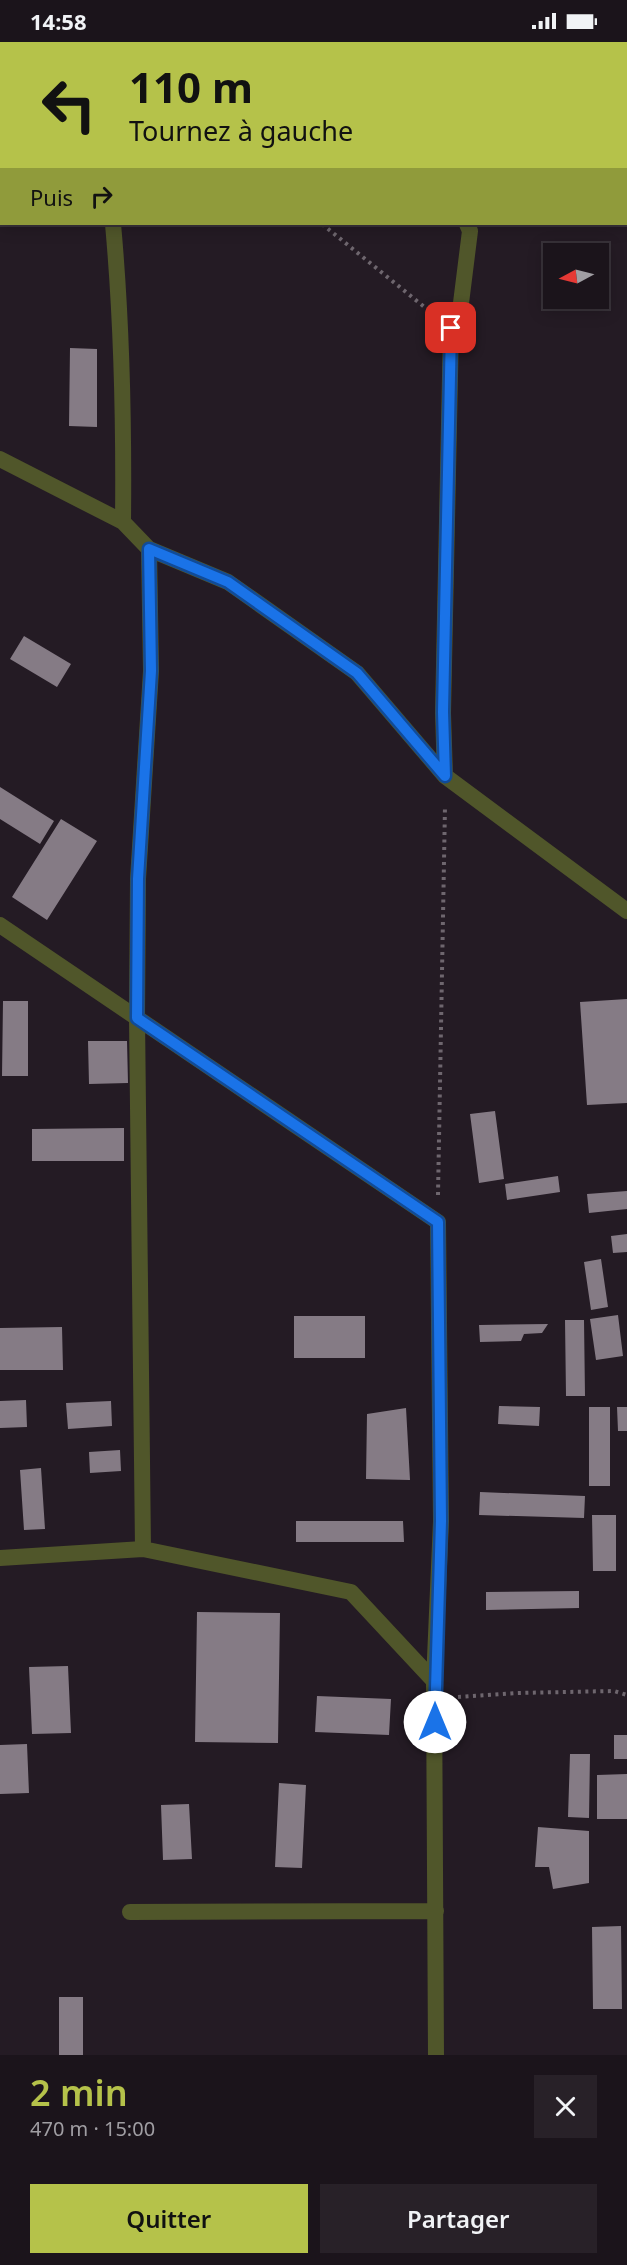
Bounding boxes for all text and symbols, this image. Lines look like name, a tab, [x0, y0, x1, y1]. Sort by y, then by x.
text: 14:58	[30, 6, 87, 36]
text: 110 m	[129, 58, 253, 115]
icon: left	[30, 66, 108, 144]
text: Tournez à gauche	[129, 112, 353, 149]
icon: right	[85, 180, 118, 213]
text: Puis	[30, 182, 73, 212]
north arrow	[543, 243, 609, 309]
map controls	[543, 243, 609, 309]
pin	[425, 302, 476, 353]
icon: arrive	[434, 311, 467, 344]
position arrow	[403, 1690, 467, 1754]
text: 2 min	[30, 2068, 128, 2117]
button: close	[534, 2075, 597, 2138]
text: 470 m · 15:00	[30, 2115, 155, 2142]
button: Quitter	[30, 2184, 308, 2253]
button: Partager	[320, 2184, 597, 2253]

